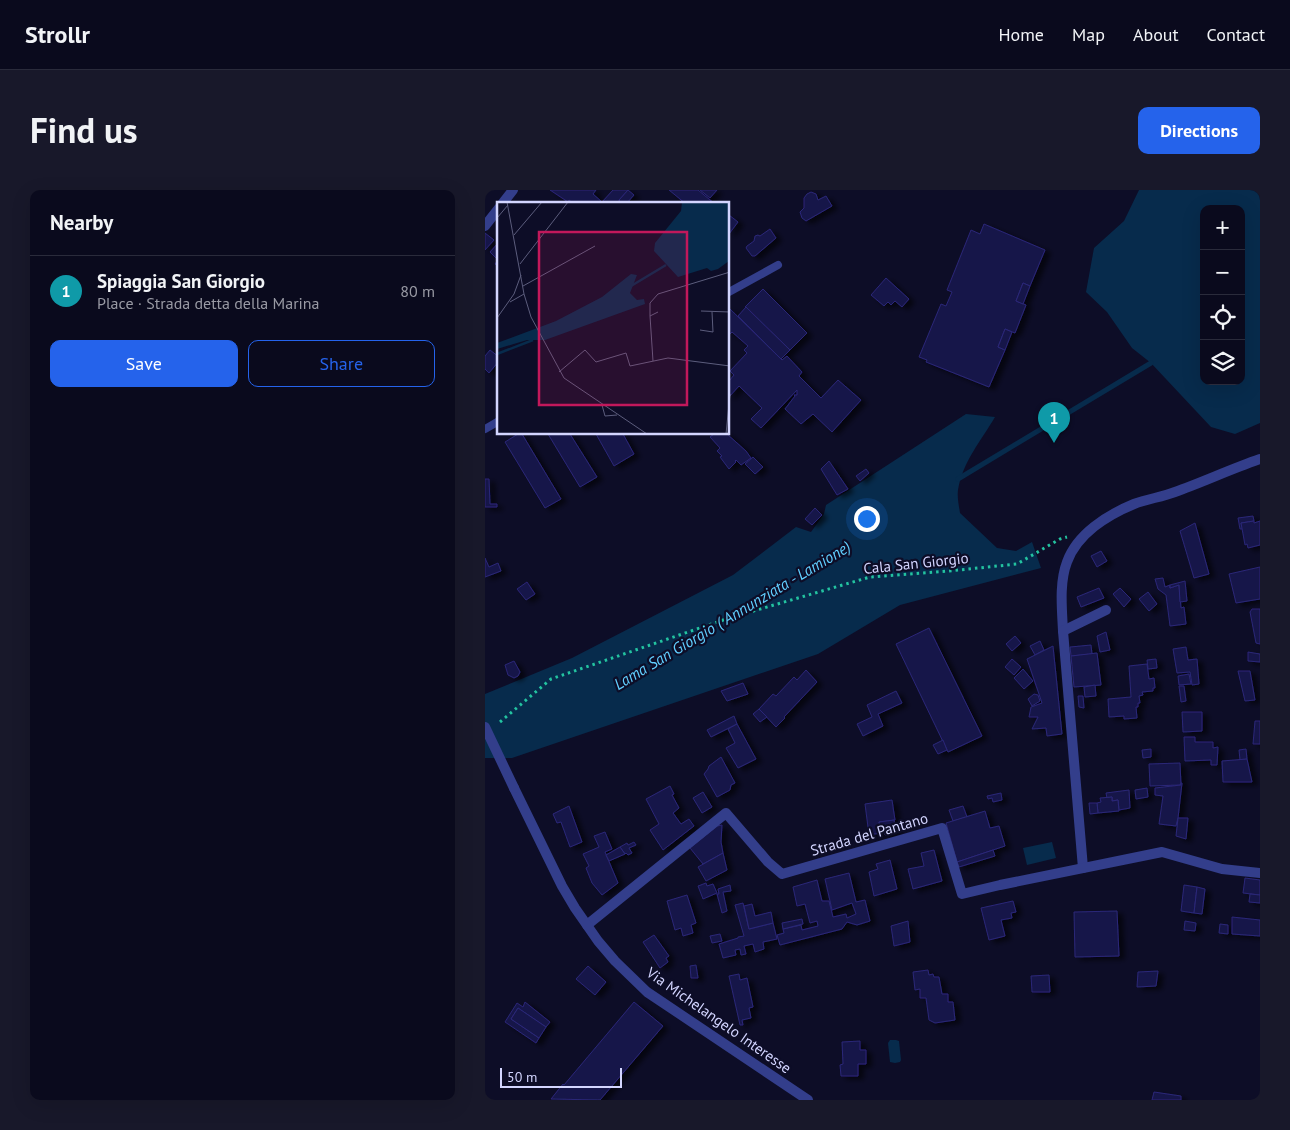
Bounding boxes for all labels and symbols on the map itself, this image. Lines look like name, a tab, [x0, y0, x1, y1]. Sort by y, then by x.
inset map	[497, 202, 730, 435]
pin: 1	[1038, 402, 1070, 443]
your location	[854, 506, 880, 532]
water label: Lama San Giorgio ( Annunziata - Lamione)	[610, 536, 854, 694]
street label: Cala San Giorgio	[862, 548, 970, 578]
street label: Strada del Pantano	[808, 808, 930, 860]
street label: Via Michelangelo Interesse	[642, 962, 795, 1077]
scale bar	[500, 1065, 623, 1088]

